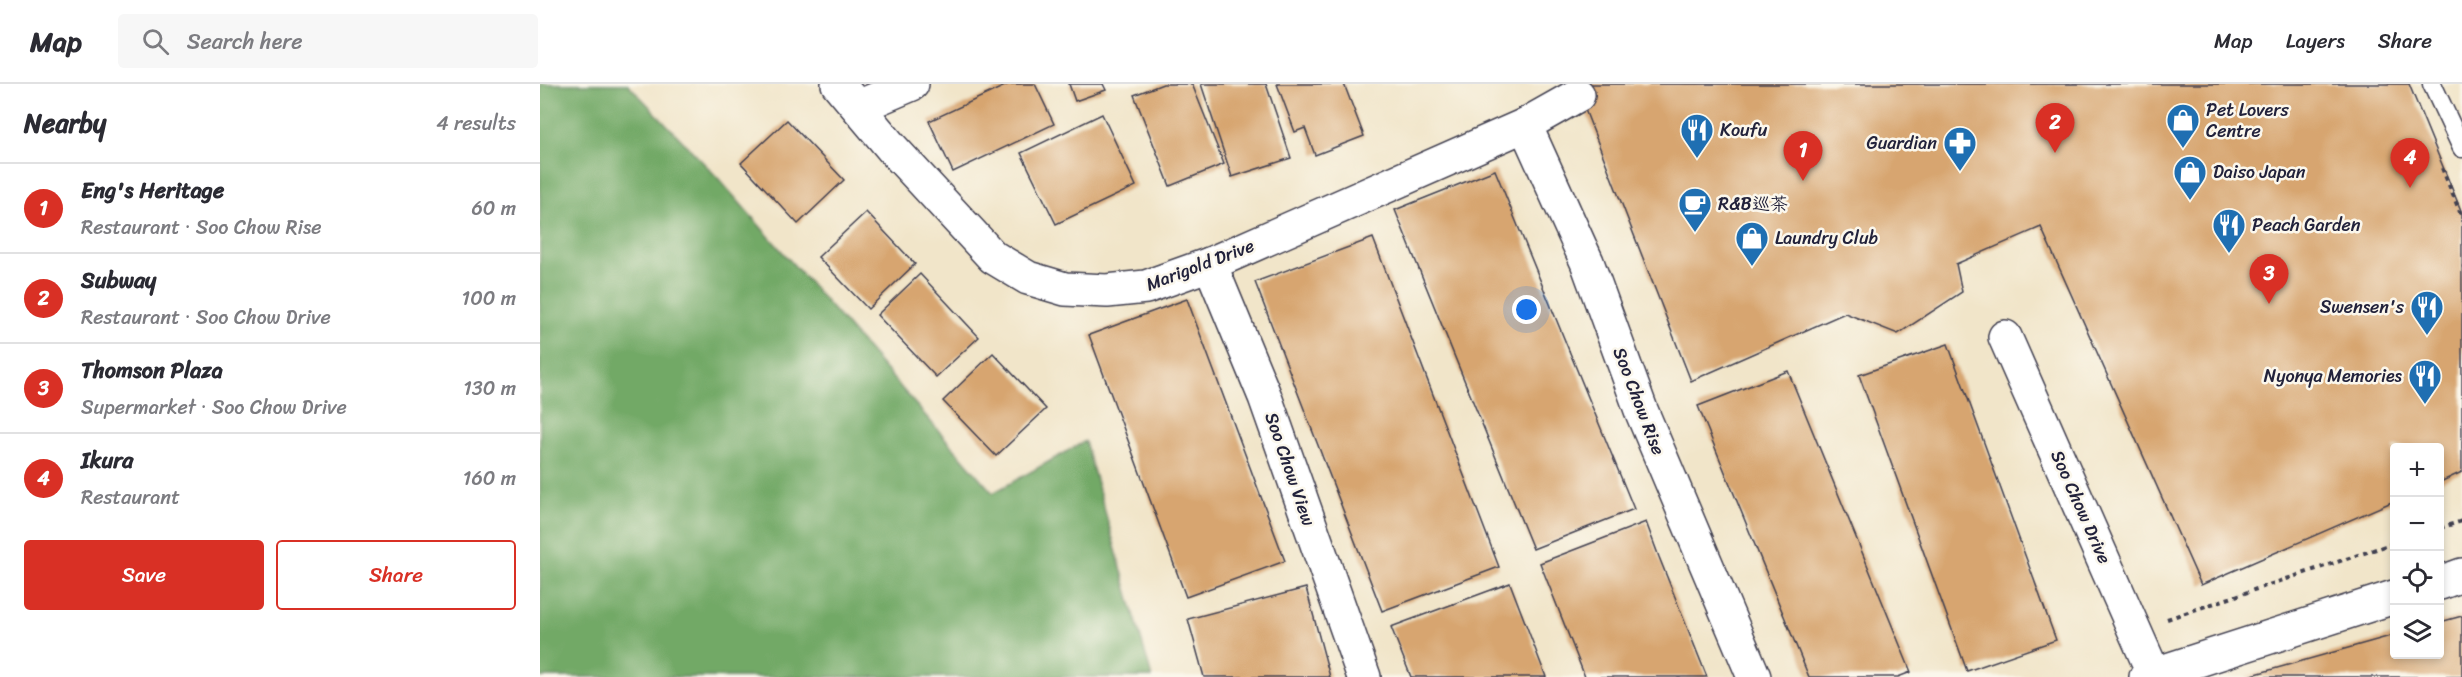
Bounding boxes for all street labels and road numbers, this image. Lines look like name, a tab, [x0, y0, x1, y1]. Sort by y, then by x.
street label: Marigold Drive	[1141, 230, 1259, 300]
street label: Soo Chow Rise	[1604, 342, 1674, 460]
street label: Soo Chow View	[1256, 408, 1325, 531]
street label: Soo Chow Drive	[2042, 445, 2120, 569]

